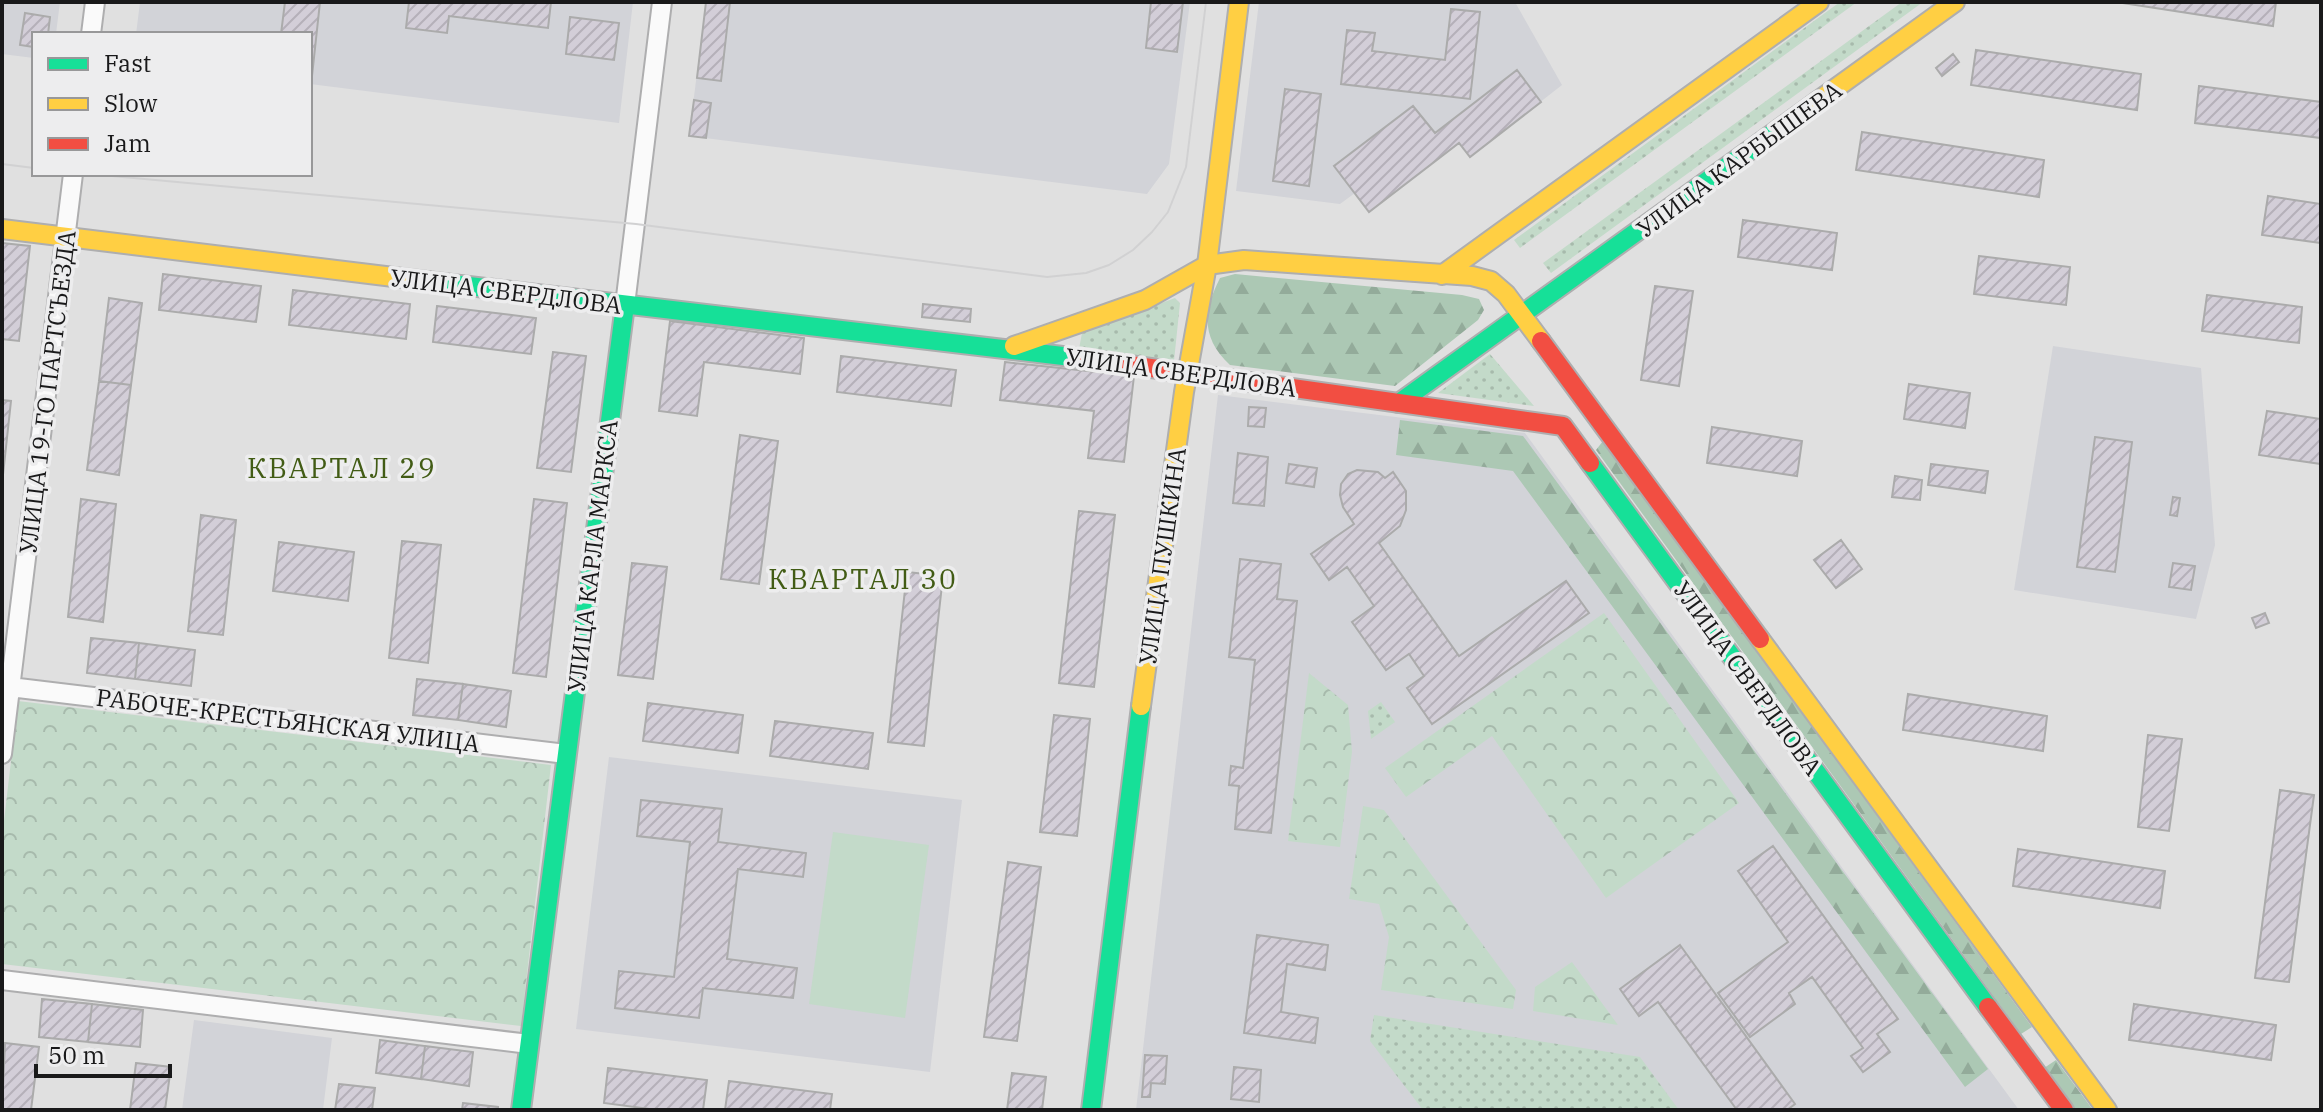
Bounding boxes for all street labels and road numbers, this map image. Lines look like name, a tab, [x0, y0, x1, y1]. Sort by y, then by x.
street label: УЛИЦА КАРБЫШЕВА	[1630, 73, 1848, 244]
street label: УЛИЦА 19-ГО ПАРТСЪЕЗДА	[11, 228, 83, 556]
street label: УЛИЦА СВЕРДЛОВА	[389, 261, 624, 321]
street label: УЛИЦА СВЕРДЛОВА	[1063, 340, 1299, 404]
street label: УЛИЦА КАРЛА МАРКСА	[559, 417, 625, 694]
street label: УЛИЦА ПУШКИНА	[1131, 445, 1193, 667]
street label: УЛИЦА СВЕРДЛОВА	[1667, 574, 1830, 782]
street label: РАБОЧЕ-КРЕСТЬЯНСКАЯ УЛИЦА	[94, 681, 482, 759]

